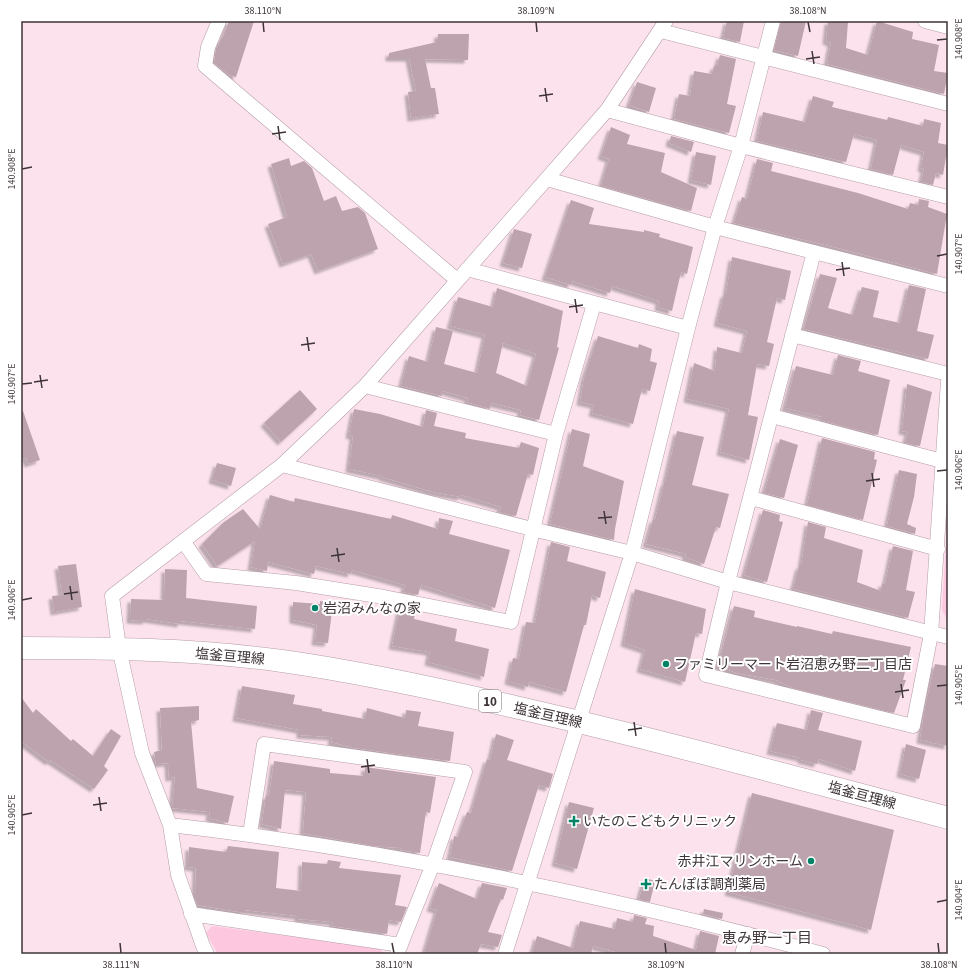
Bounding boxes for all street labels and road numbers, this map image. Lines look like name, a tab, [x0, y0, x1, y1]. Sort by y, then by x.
street label: 塩釜亘理線	[194, 644, 266, 670]
road number: 10	[479, 690, 501, 712]
street label: 塩釜亘理線	[511, 698, 584, 734]
street label: 塩釜亘理線	[825, 777, 898, 815]

